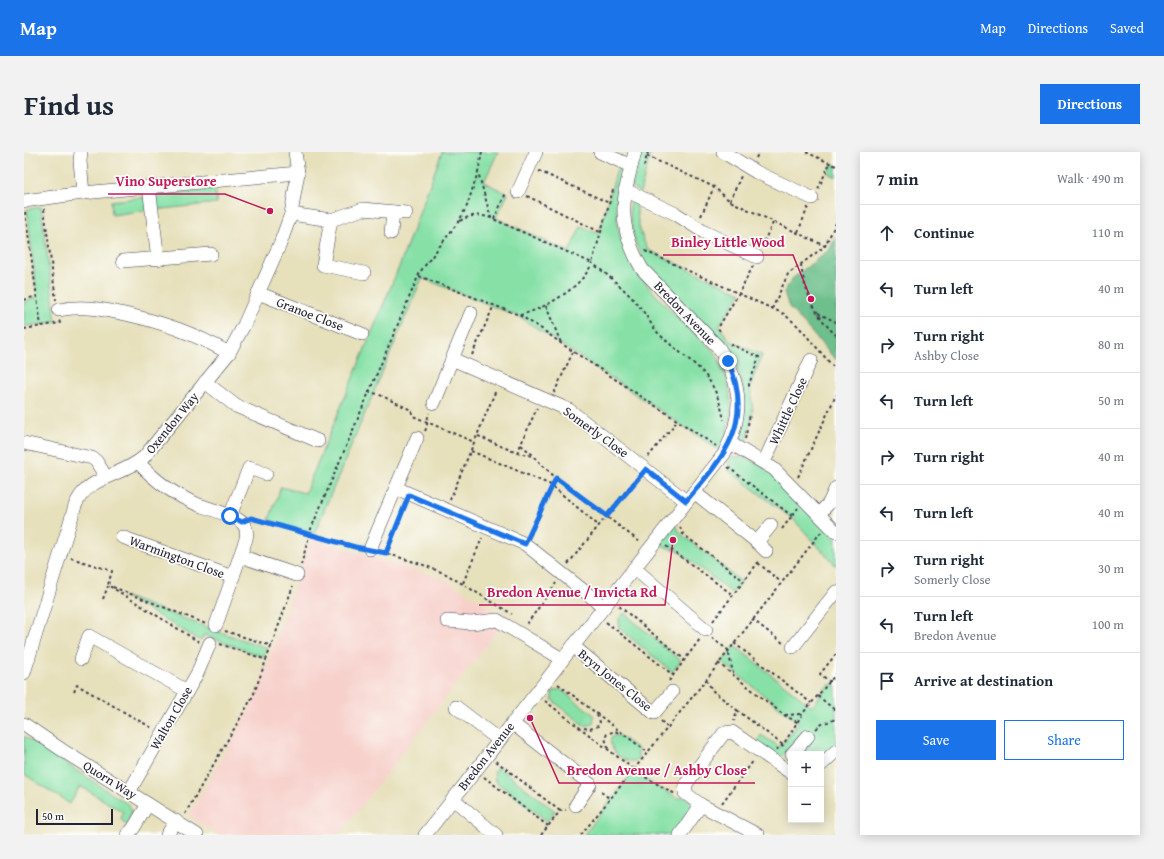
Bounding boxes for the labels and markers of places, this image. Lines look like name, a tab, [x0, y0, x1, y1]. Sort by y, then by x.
callout: Vino Superstore	[108, 168, 225, 194]
callout: Binley Little Wood	[663, 229, 793, 255]
callout: Bredon Avenue / Invicta Rd	[479, 579, 665, 605]
callout: Bredon Avenue / Ashby Close	[559, 757, 755, 783]

